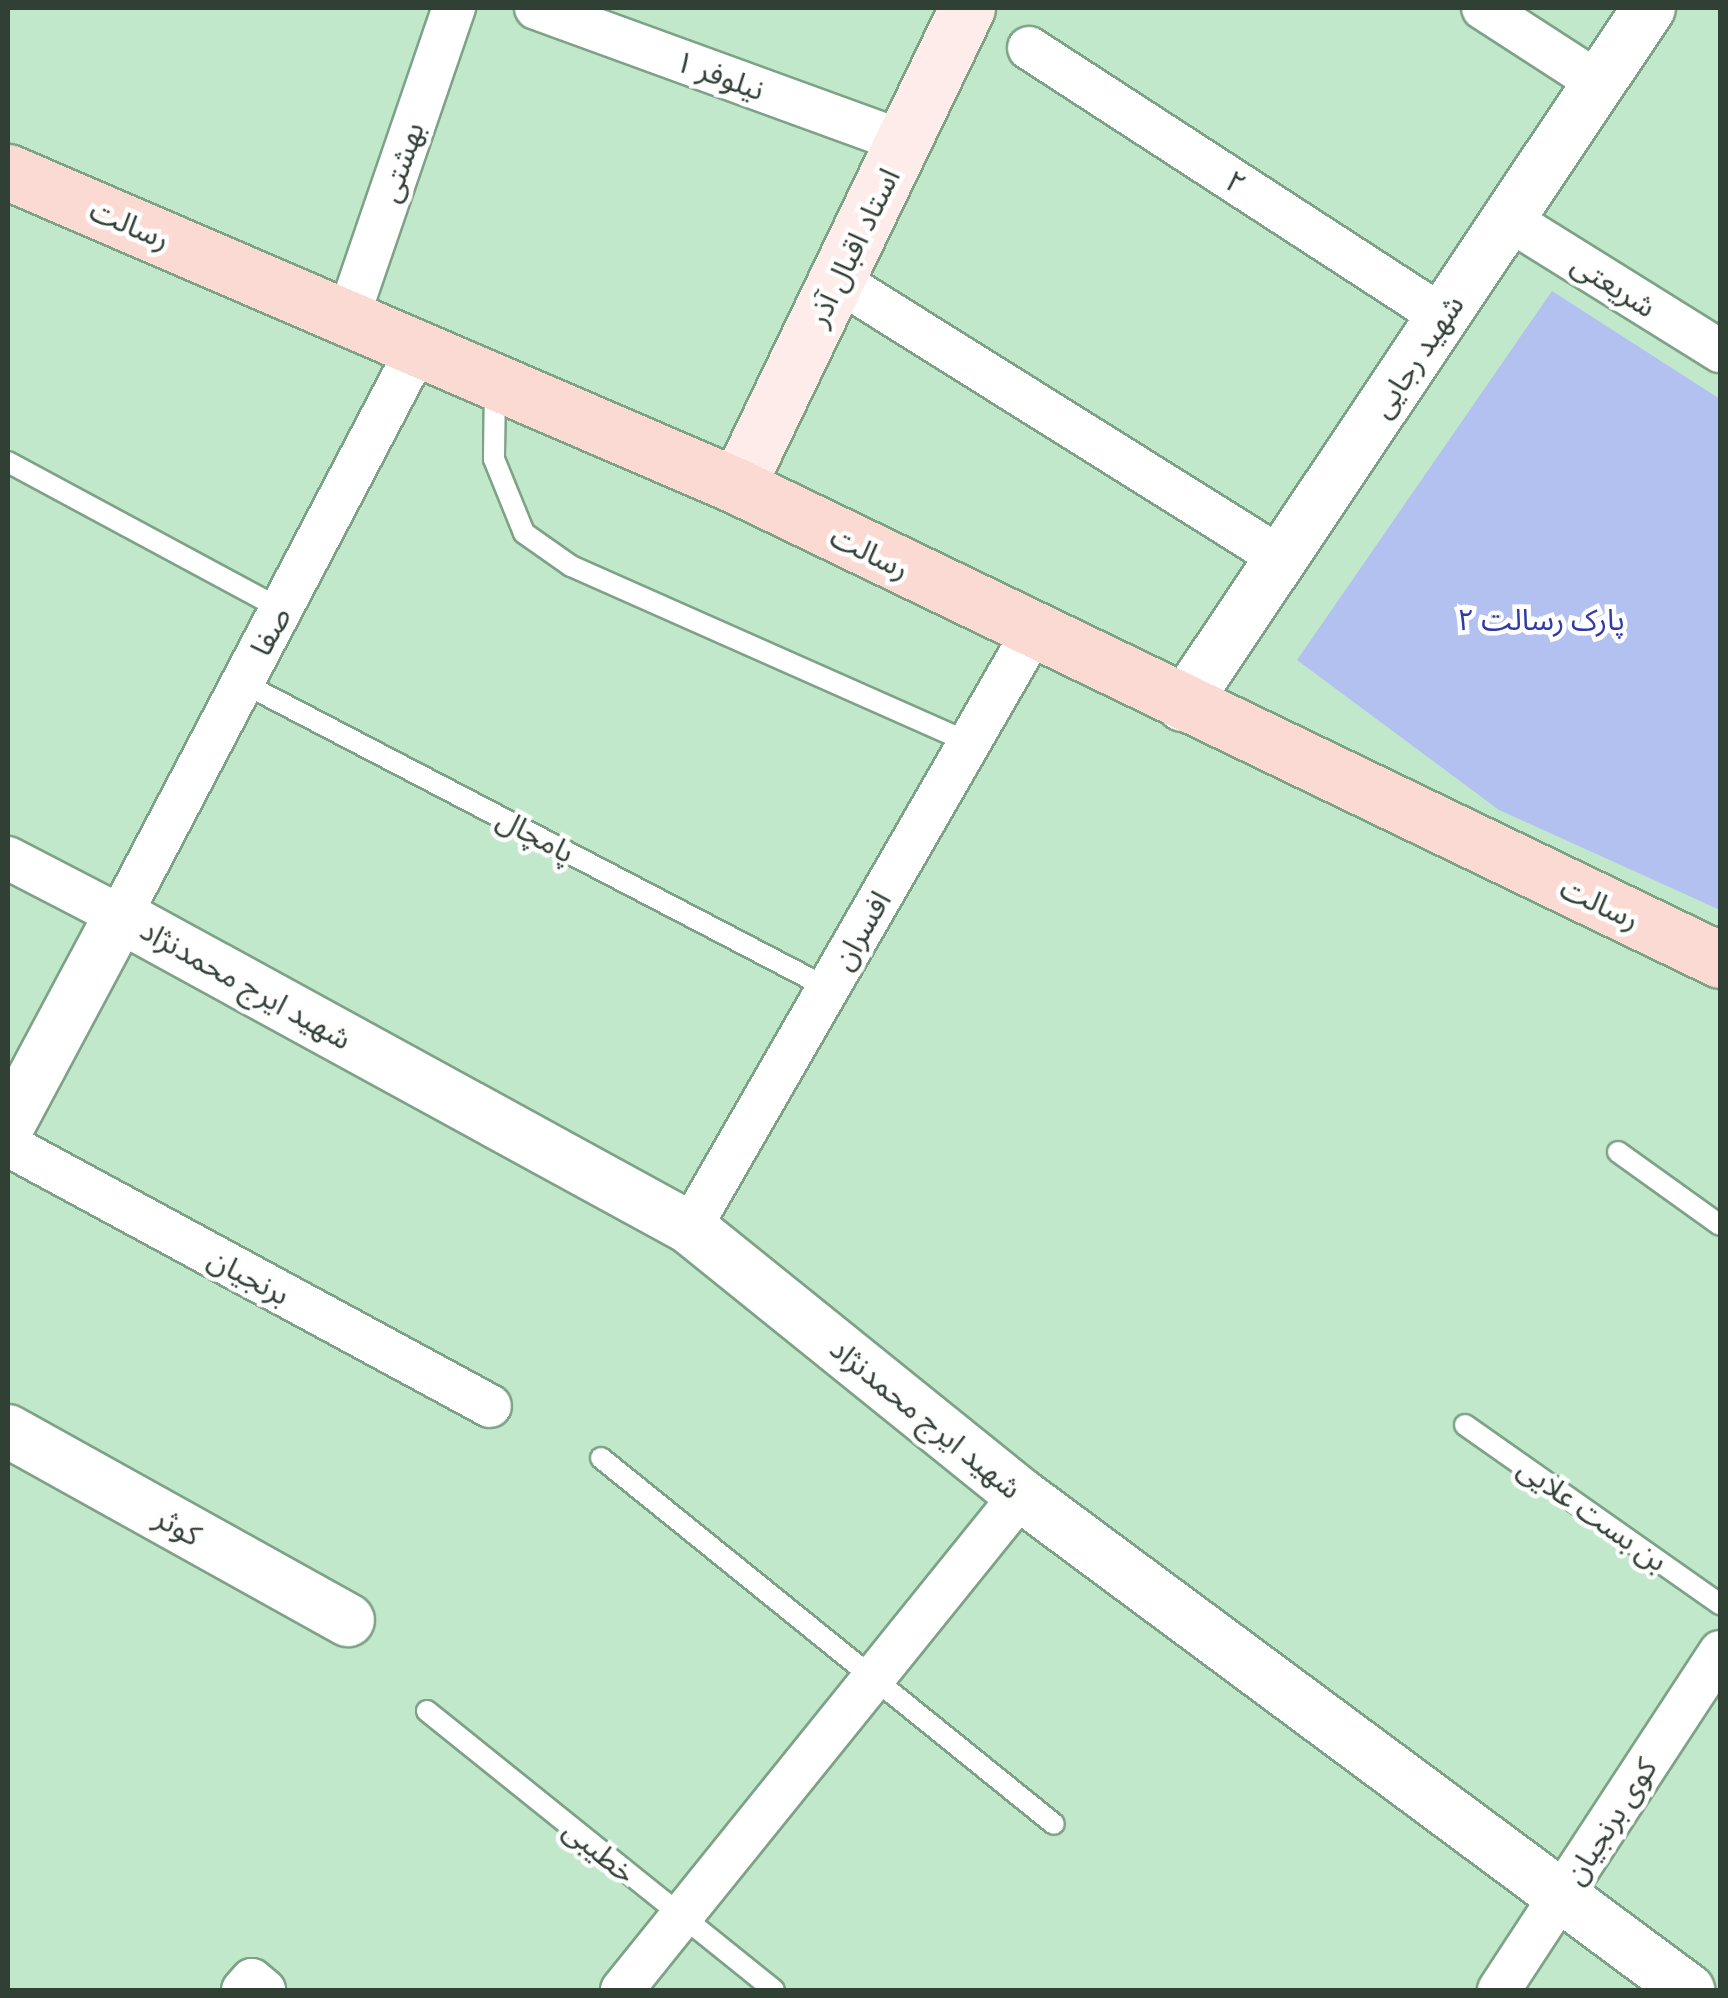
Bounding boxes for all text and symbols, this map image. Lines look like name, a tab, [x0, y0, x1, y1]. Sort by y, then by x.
street label: نیلوفر ۱	[671, 42, 769, 108]
street label: بهشتی	[371, 117, 431, 207]
street label: استاد اقبال آذر	[799, 162, 907, 332]
street label: ۲	[1219, 162, 1253, 202]
street label: رسالت	[85, 191, 175, 257]
street label: شریعتی	[1565, 245, 1663, 325]
street label: شهید رجایی	[1363, 288, 1471, 424]
street label: رسالت	[825, 518, 915, 586]
street label: صفا	[242, 600, 298, 662]
park label: پارک رسالت ۲	[1457, 601, 1625, 637]
street label: پامچال	[491, 800, 581, 870]
street label: رسالت	[1555, 869, 1645, 937]
street label: افسران	[824, 884, 898, 976]
street label: شهید ایرج محمدنژاد	[134, 911, 358, 1057]
street label: برنجیان	[202, 1240, 296, 1312]
street label: شهید ایرج محمدنژاد	[823, 1330, 1029, 1506]
street label: بن بست علایی	[1511, 1449, 1675, 1579]
street label: کوثر	[149, 1499, 207, 1553]
street label: کوی برنجیان	[1556, 1751, 1664, 1891]
street label: خطیبی	[557, 1811, 643, 1891]

